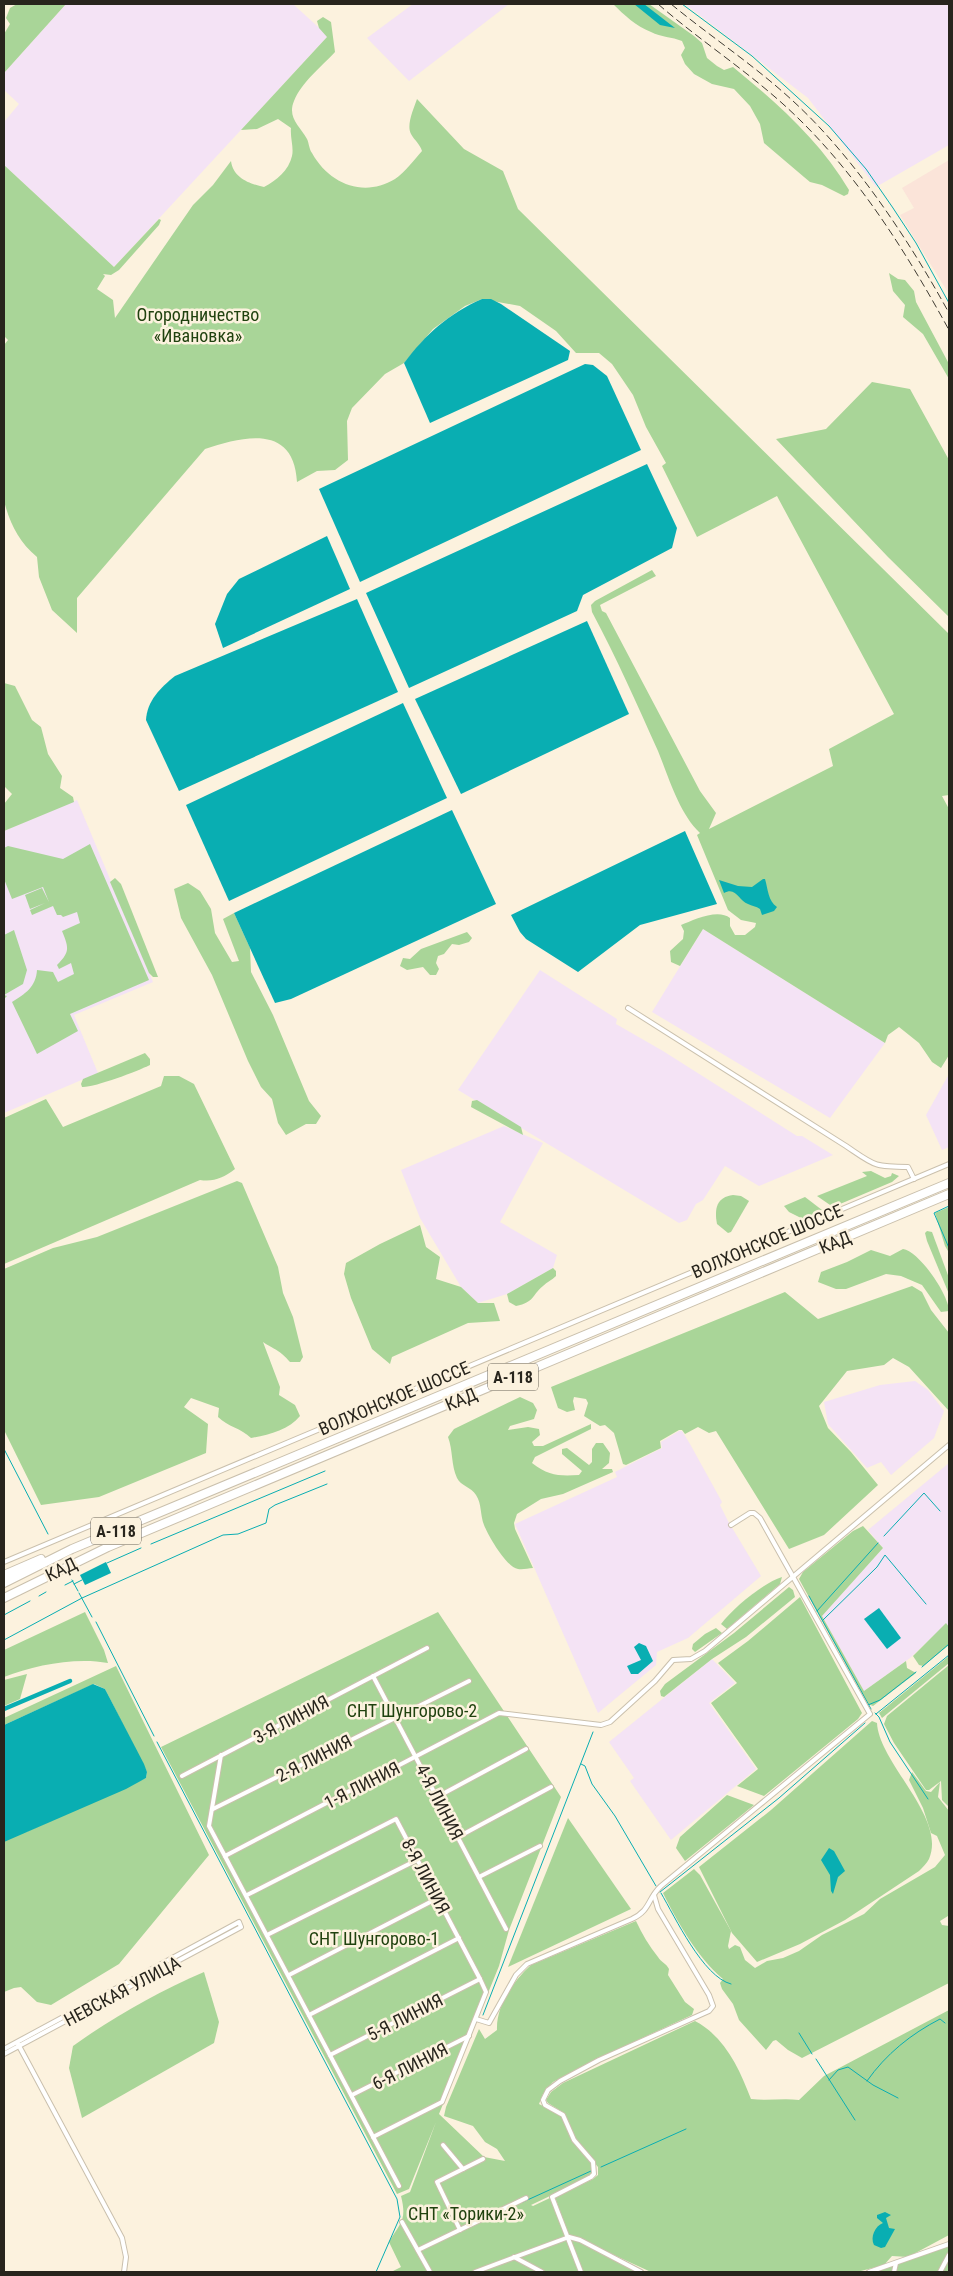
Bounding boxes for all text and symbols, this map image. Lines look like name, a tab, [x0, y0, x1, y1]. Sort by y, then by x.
park label: Огородничество «Ивановка»	[137, 304, 259, 346]
street label: ВОЛХОНСКОЕ ШОССЕ	[688, 1200, 846, 1282]
street label: КАД	[816, 1226, 854, 1258]
street label: ВОЛХОНСКОЕ ШОССЕ	[315, 1357, 473, 1439]
road number: А-118	[488, 1364, 538, 1390]
street label: КАД	[442, 1383, 480, 1415]
road number: А-118	[91, 1518, 141, 1544]
street label: КАД	[42, 1552, 80, 1586]
street label: 3-Я ЛИНИЯ	[250, 1690, 332, 1748]
park label: СНТ Шунгорово-2	[347, 1700, 477, 1721]
street label: 2-Я ЛИНИЯ	[273, 1730, 355, 1786]
street label: 1-Я ЛИНИЯ	[321, 1757, 403, 1813]
street label: 4-Я ЛИНИЯ	[412, 1761, 468, 1843]
street label: 8-Я ЛИНИЯ	[397, 1835, 455, 1917]
park label: СНТ Шунгорово-1	[309, 1928, 439, 1949]
street label: НЕВСКАЯ УЛИЦА	[60, 1951, 184, 2030]
street label: 5-Я ЛИНИЯ	[364, 1989, 446, 2045]
street label: 6-Я ЛИНИЯ	[369, 2038, 451, 2094]
park label: СНТ «Торики-2»	[408, 2203, 524, 2224]

